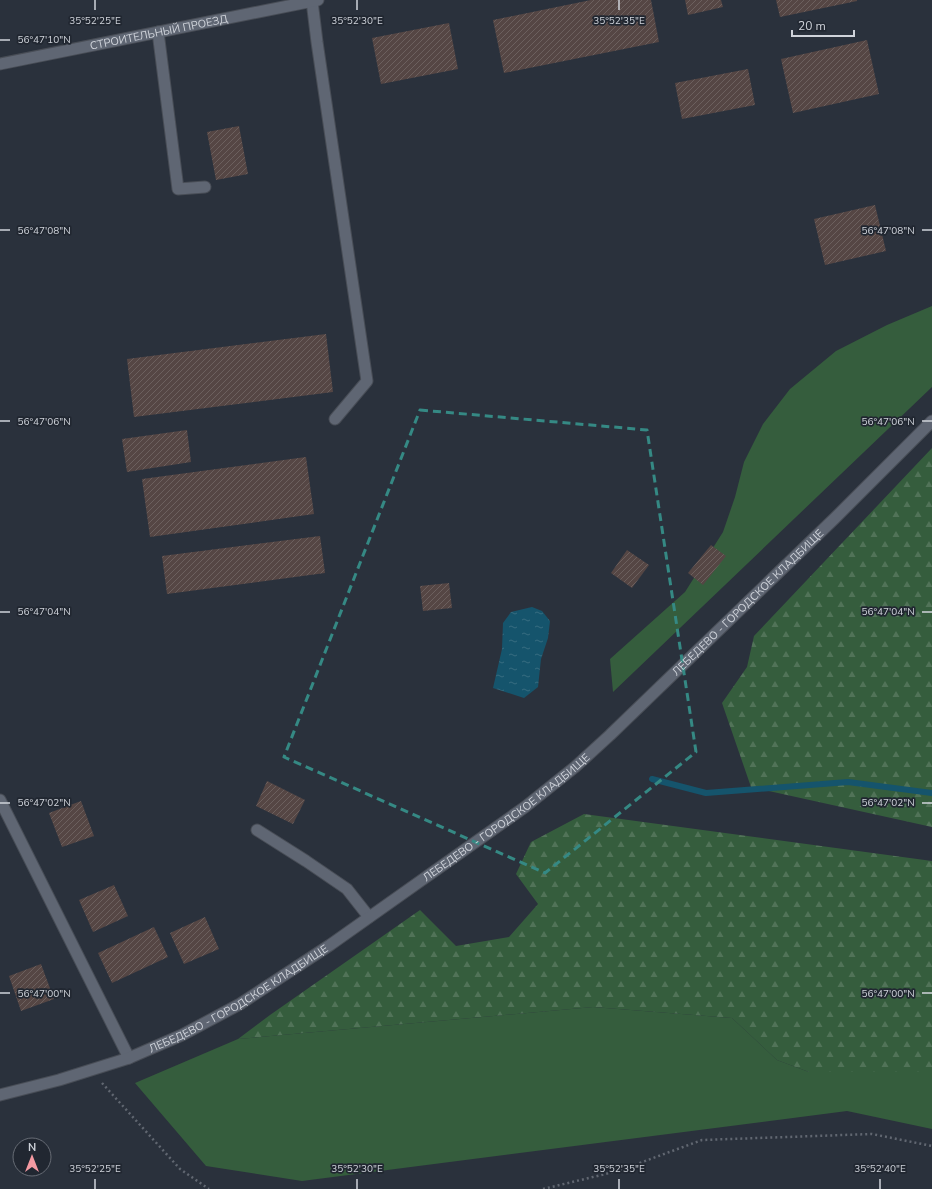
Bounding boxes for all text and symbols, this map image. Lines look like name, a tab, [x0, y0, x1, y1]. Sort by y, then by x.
street label: СТРОИТЕЛЬНЫЙ ПРОЕЗД	[89, 11, 229, 53]
scale bar	[792, 12, 854, 38]
text: 35°52'25"E	[69, 14, 121, 28]
text: 35°52'30"E	[331, 14, 383, 28]
text: 35°52'35"E	[593, 14, 645, 28]
text: 20 m	[798, 18, 826, 34]
text: 56°47'10"N	[17, 33, 71, 47]
text: 56°47'08"N	[17, 224, 71, 238]
text: 56°47'08"N	[861, 224, 915, 238]
text: 56°47'06"N	[17, 415, 71, 429]
text: 56°47'06"N	[861, 415, 915, 429]
street label: ЛЕБЕДЕВО - ГОРОДСКОЕ КЛАДБИЩЕ	[669, 526, 827, 679]
text: 56°47'04"N	[17, 605, 71, 619]
text: 56°47'04"N	[861, 605, 915, 619]
street label: ЛЕБЕДЕВО - ГОРОДСКОЕ КЛАДБИЩЕ	[420, 750, 593, 885]
text: 56°47'02"N	[17, 796, 71, 810]
text: 56°47'02"N	[861, 796, 915, 810]
street label: ЛЕБЕДЕВО - ГОРОДСКОЕ КЛАДБИЩЕ	[146, 941, 331, 1056]
text: 56°47'00"N	[17, 987, 71, 1001]
text: 56°47'00"N	[861, 987, 915, 1001]
north arrow	[12, 1137, 52, 1177]
text: N	[28, 1140, 36, 1155]
text: 35°52'25"E	[69, 1162, 121, 1176]
text: 35°52'30"E	[331, 1162, 383, 1176]
text: 35°52'35"E	[593, 1162, 645, 1176]
text: 35°52'40"E	[854, 1162, 906, 1176]

